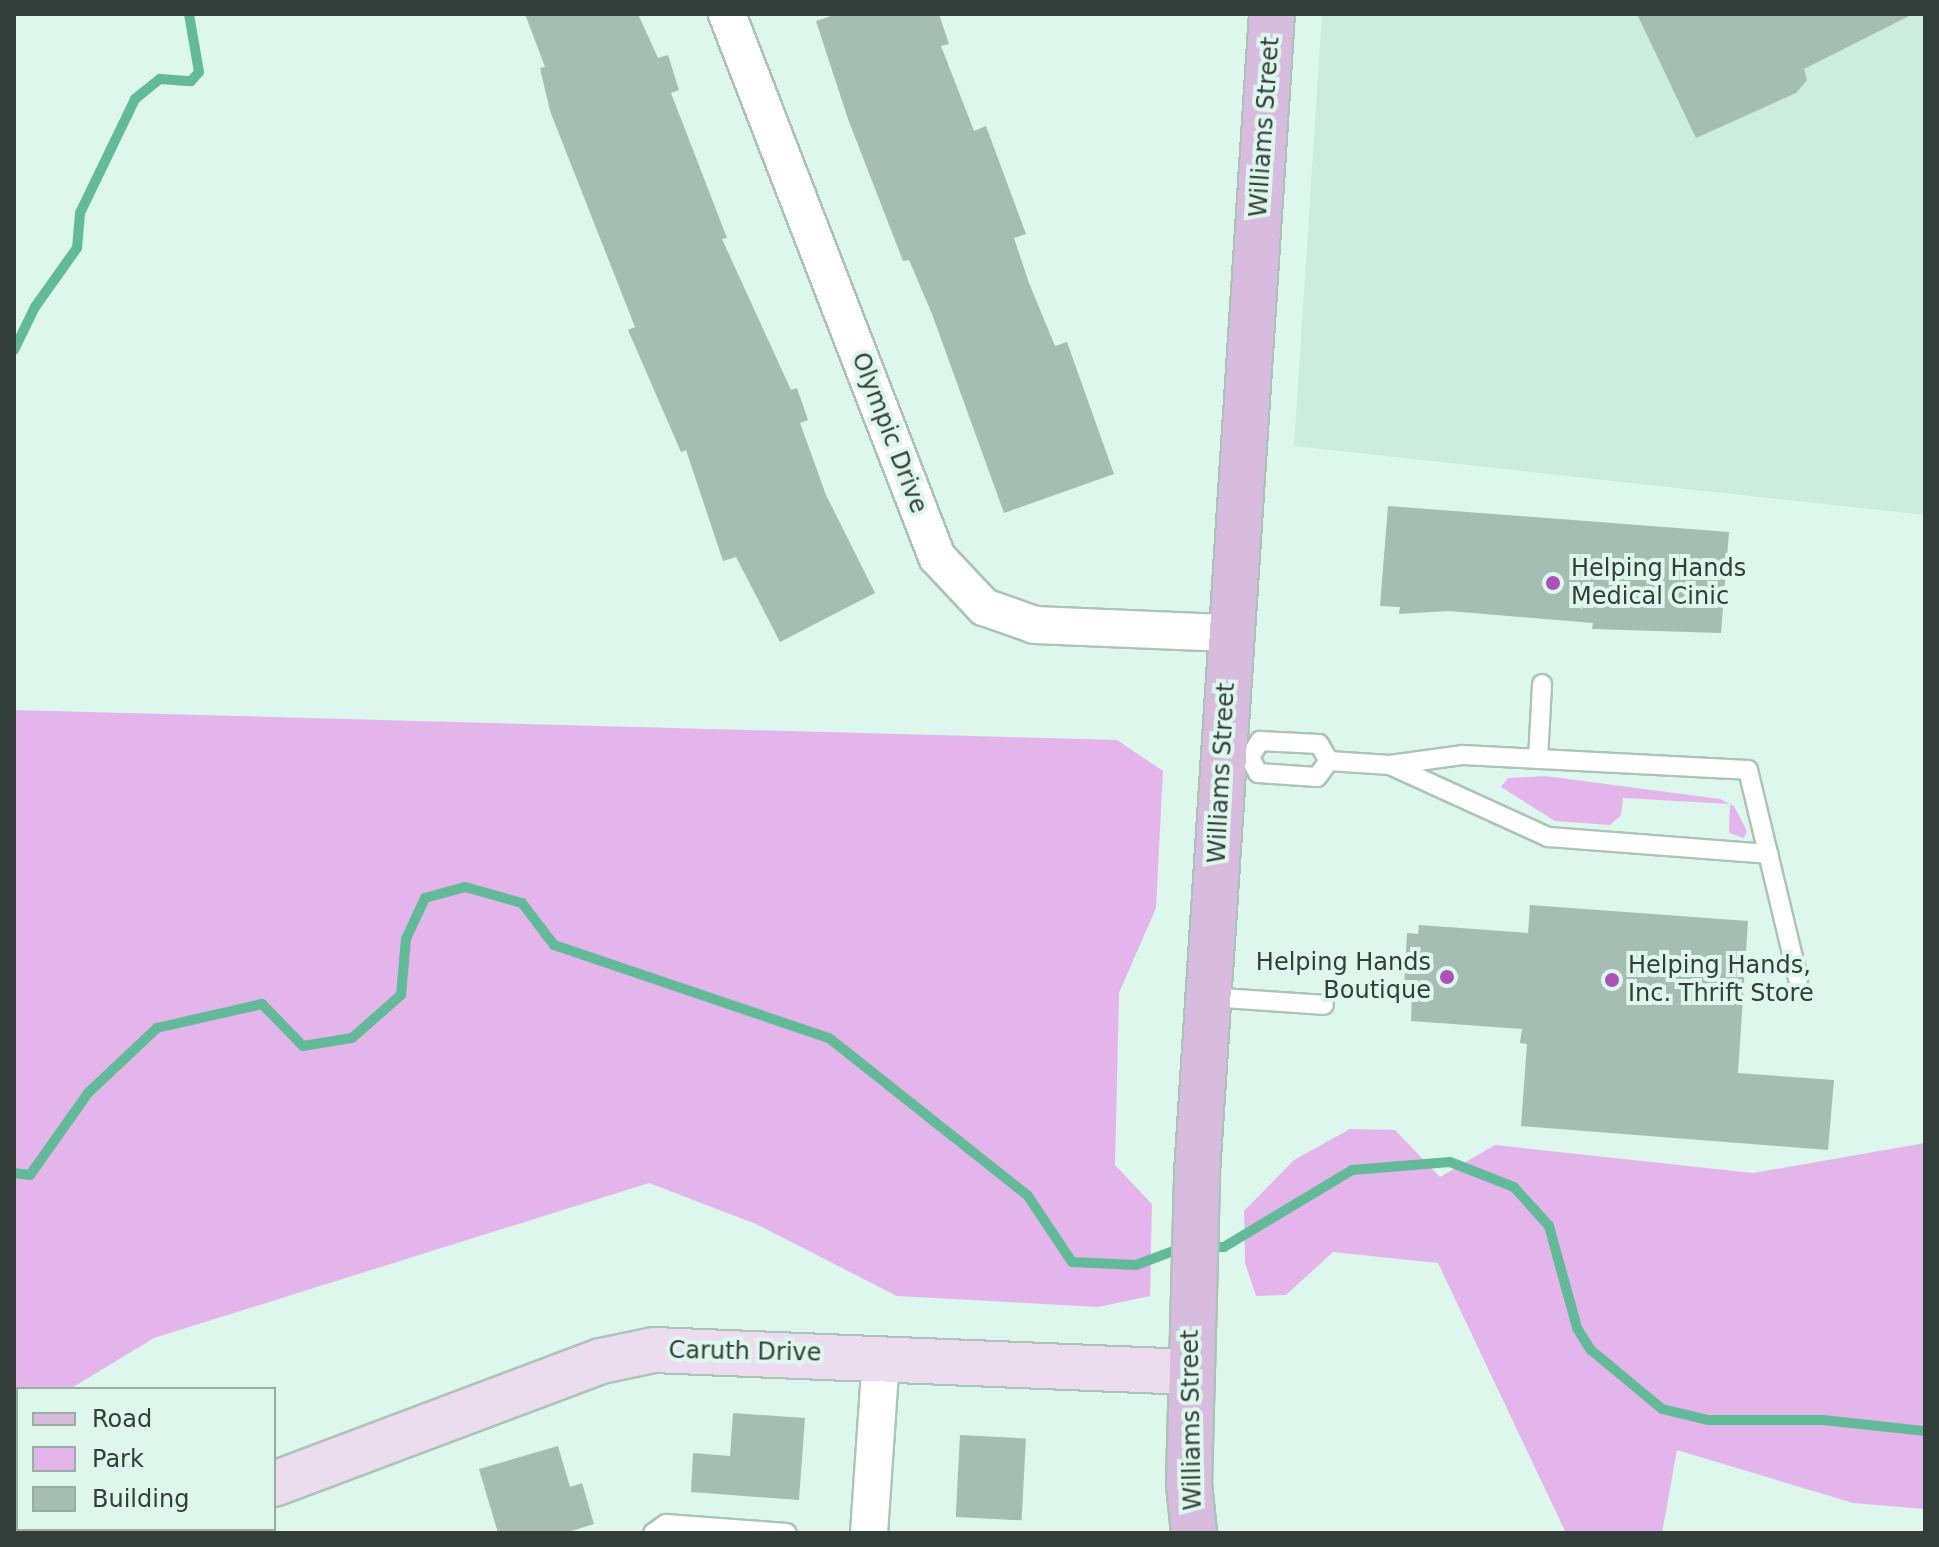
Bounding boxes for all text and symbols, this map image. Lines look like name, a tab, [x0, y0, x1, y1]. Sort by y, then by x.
street label: Williams Street	[1244, 36, 1286, 218]
street label: Olympic Drive	[845, 349, 933, 517]
place label: Helping Hands Medical Cinic	[1571, 555, 1746, 611]
marker: Helping Hands Medical Cinic	[1542, 572, 1564, 594]
street label: Williams Street	[1203, 682, 1241, 864]
place label: Helping Hands Boutique	[1256, 949, 1431, 1005]
place label: Helping Hands, Inc. Thrift Store	[1628, 952, 1814, 1008]
marker: Helping Hands Boutique	[1438, 968, 1456, 986]
marker: Helping Hands, Inc. Thrift Store	[1603, 971, 1621, 989]
street label: Williams Street	[1176, 1329, 1208, 1511]
street label: Caruth Drive	[668, 1336, 822, 1368]
legend	[16, 1387, 276, 1531]
text: Road	[92, 1405, 152, 1433]
text: Park	[92, 1445, 144, 1473]
text: Building	[92, 1485, 189, 1513]

